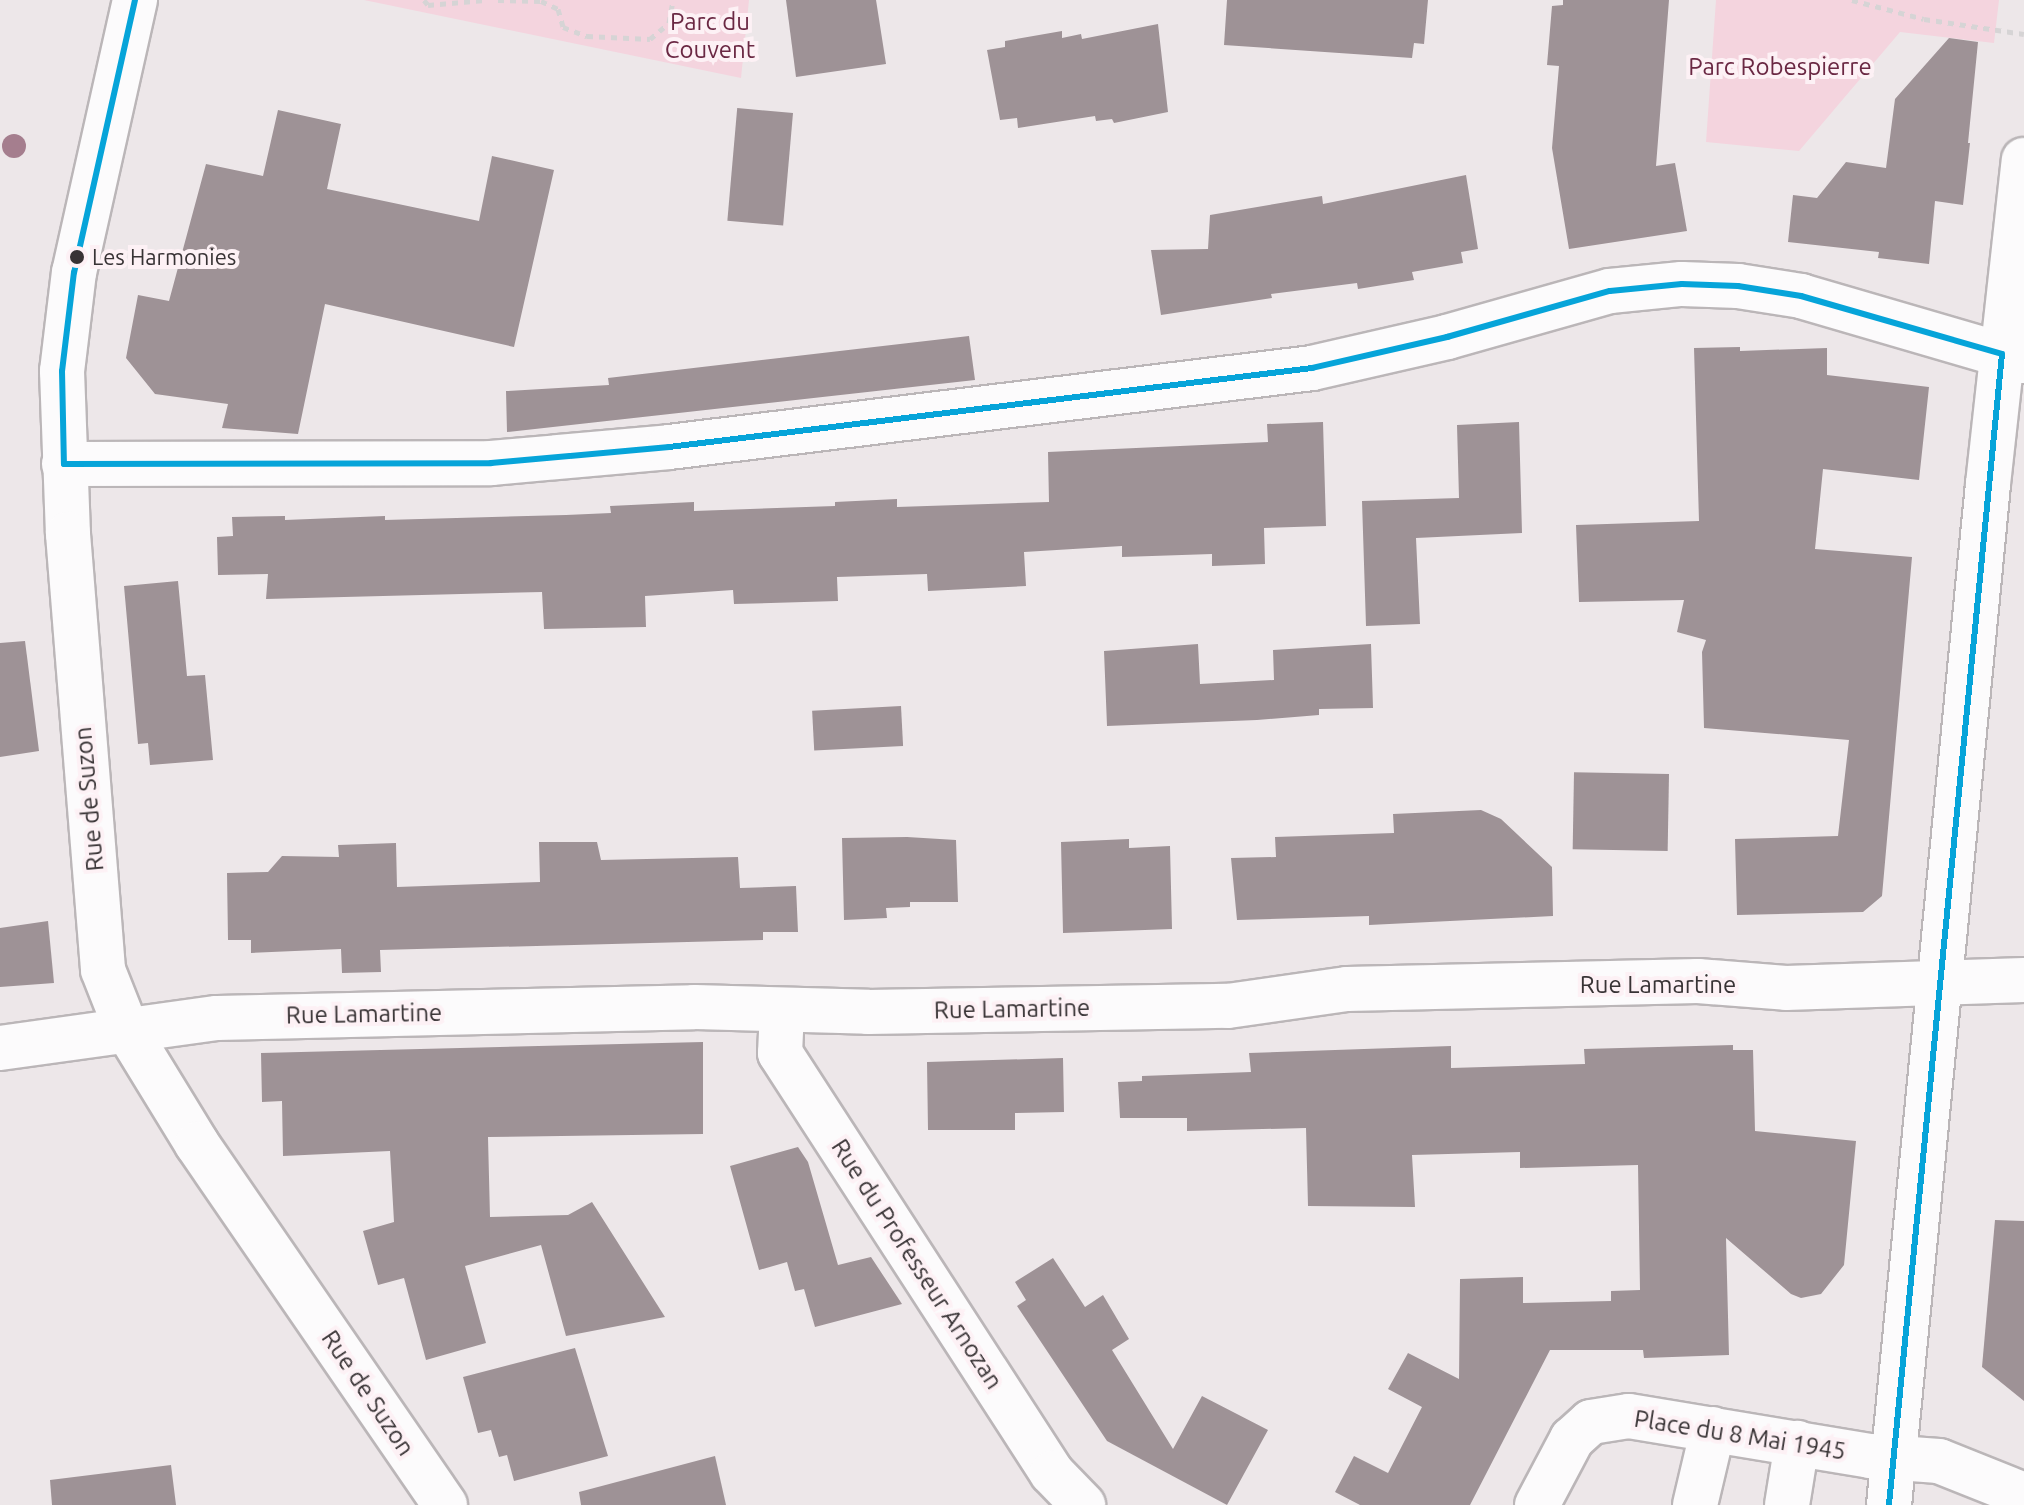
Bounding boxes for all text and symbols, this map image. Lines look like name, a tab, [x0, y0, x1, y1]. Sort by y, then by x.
park label: Parc du Couvent	[665, 8, 755, 64]
park label: Parc Robespierre	[1688, 53, 1872, 81]
place label: Les Harmonies	[92, 244, 236, 270]
marker: Les Harmonies	[69, 249, 85, 265]
street label: Rue de Suzon	[68, 726, 110, 872]
street label: Rue Lamartine	[1580, 971, 1736, 999]
street label: Rue Lamartine	[934, 993, 1090, 1025]
street label: Rue Lamartine	[286, 998, 442, 1030]
street label: Rue du Professeur Arnozan	[825, 1134, 1009, 1394]
street label: Rue de Suzon	[316, 1325, 420, 1461]
street label: Place du 8 Mai 1945	[1632, 1404, 1848, 1466]

